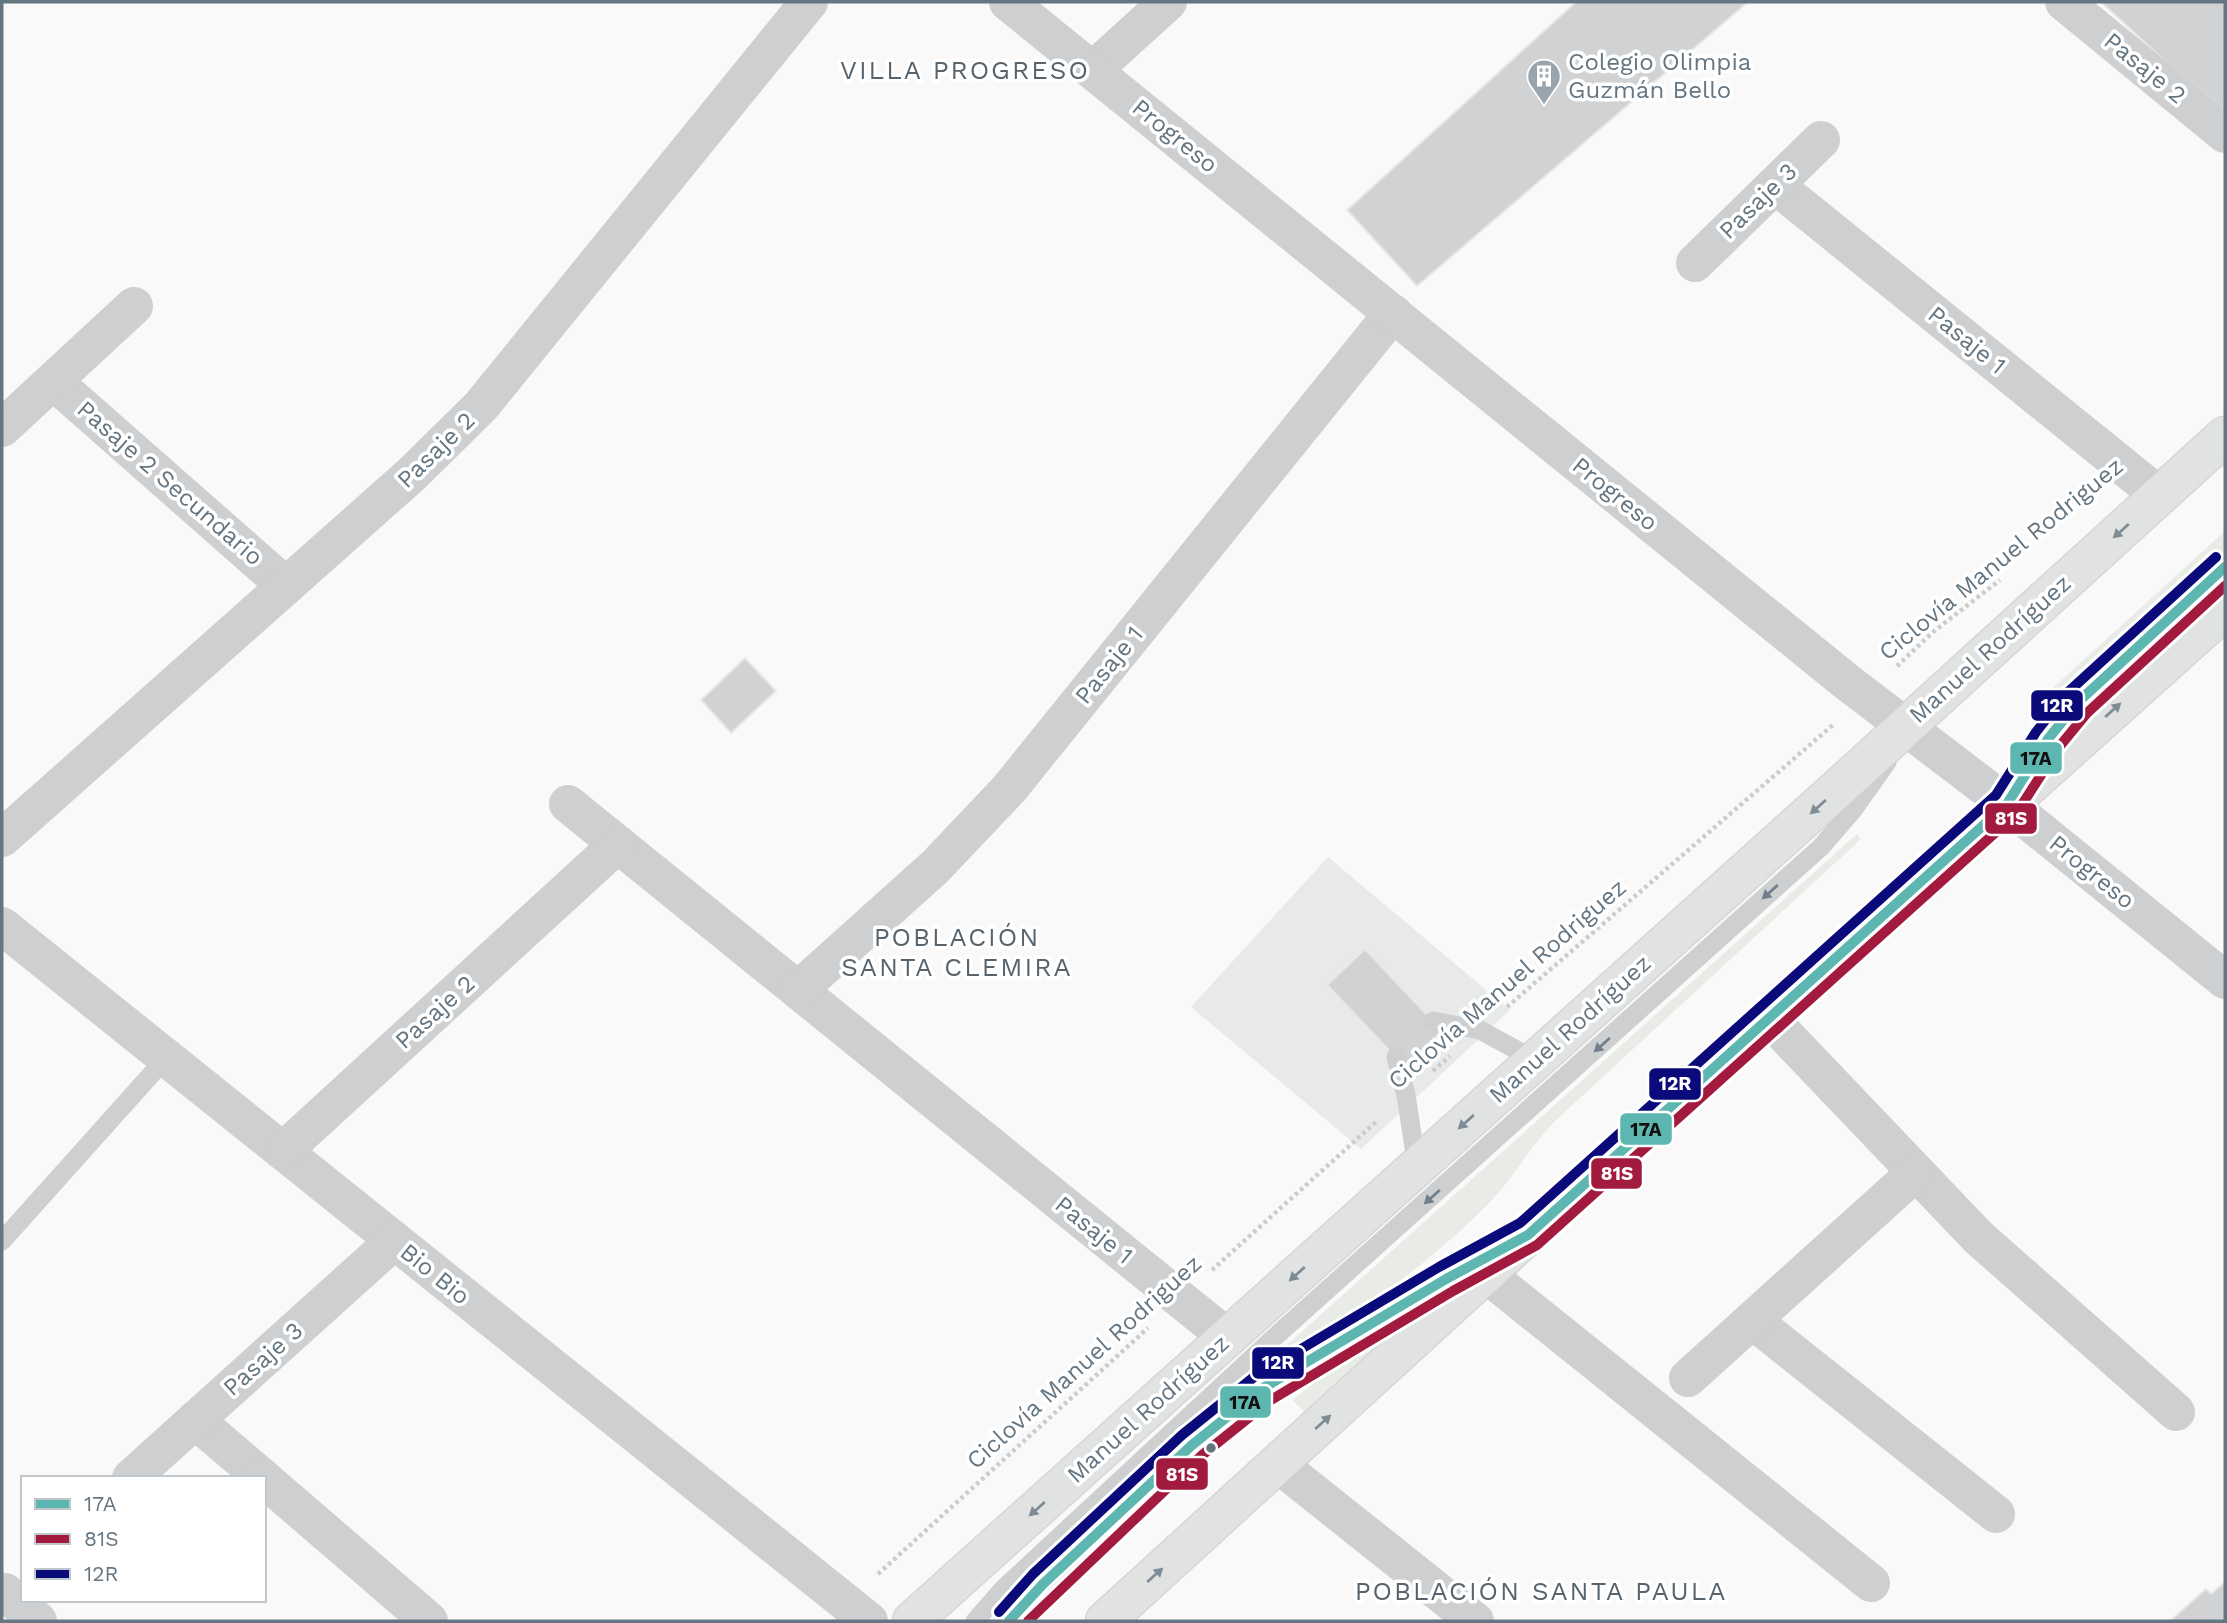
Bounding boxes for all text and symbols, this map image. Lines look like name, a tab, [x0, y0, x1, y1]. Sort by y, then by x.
street label: Pasaje 2	[2099, 27, 2191, 109]
place label: Colegio Olimpia Guzmán Bello	[1568, 48, 1751, 104]
district label: VILLA PROGRESO	[840, 55, 1090, 85]
building icon: Colegio Olimpia Guzmán Bello	[1525, 57, 1563, 106]
street label: Progreso	[1127, 93, 1223, 179]
street label: Pasaje 3	[1713, 157, 1803, 245]
street label: Pasaje 1	[1923, 300, 2011, 380]
street label: Pasaje 2 Secundario	[72, 395, 268, 571]
street label: Pasaje 2	[391, 406, 481, 494]
street label: Progreso	[1567, 451, 1663, 537]
street label: Ciclovía Manuel Rodriguez	[1873, 452, 2129, 666]
one-way arrow	[2112, 523, 2129, 538]
street label: Manuel Rodríguez	[1904, 569, 2076, 729]
street label: Pasaje 1	[1069, 621, 1149, 709]
line badge: 12R	[2030, 689, 2084, 722]
text: 12R	[2041, 694, 2073, 717]
one-way arrow	[2104, 702, 2121, 718]
line badge: 17A	[2009, 741, 2063, 775]
text: 17A	[2020, 747, 2052, 770]
one-way arrow	[1810, 798, 1827, 814]
line badge: 81S	[1984, 802, 2038, 835]
text: 81S	[1995, 807, 2027, 830]
street label: Progreso	[2044, 829, 2140, 915]
street label: Ciclovía Manuel Rodriguez	[1382, 873, 1632, 1095]
one-way arrow	[1762, 884, 1779, 900]
district label: POBLACIÓN SANTA CLEMIRA	[841, 922, 1073, 982]
street label: Manuel Rodríguez	[1484, 949, 1656, 1109]
street label: Pasaje 2	[390, 969, 480, 1055]
one-way arrow	[1593, 1037, 1611, 1053]
line badge: 12R	[1648, 1067, 1702, 1101]
text: 12R	[1659, 1072, 1691, 1095]
line badge: 17A	[1619, 1112, 1673, 1146]
one-way arrow	[1458, 1114, 1475, 1129]
text: 17A	[1630, 1118, 1662, 1141]
line badge: 81S	[1590, 1157, 1643, 1190]
text: 81S	[1601, 1162, 1633, 1185]
one-way arrow	[1423, 1189, 1441, 1205]
street label: Pasaje 1	[1050, 1190, 1138, 1270]
street label: Bio Bio	[395, 1238, 475, 1310]
street label: Ciclovía Manuel Rodriguez	[961, 1249, 1207, 1475]
one-way arrow	[1289, 1266, 1306, 1282]
street label: Pasaje 3	[218, 1316, 308, 1402]
street label: Manuel Rodríguez	[1062, 1329, 1234, 1489]
line badge: 12R	[1251, 1346, 1305, 1380]
text: 12R	[1262, 1351, 1294, 1374]
line badge: 17A	[1219, 1385, 1272, 1419]
text: 17A	[1229, 1391, 1261, 1414]
one-way arrow	[1315, 1415, 1332, 1431]
unlabelled marker	[1204, 1441, 1218, 1455]
line badge: 81S	[1155, 1457, 1209, 1491]
text: 81S	[1166, 1463, 1198, 1486]
legend	[21, 1476, 266, 1602]
text: 17A	[84, 1491, 117, 1516]
one-way arrow	[1029, 1500, 1046, 1516]
text: 81S	[84, 1526, 119, 1551]
text: 12R	[84, 1561, 118, 1586]
one-way arrow	[1146, 1568, 1163, 1584]
district label: POBLACIÓN SANTA PAULA	[1355, 1576, 1727, 1606]

